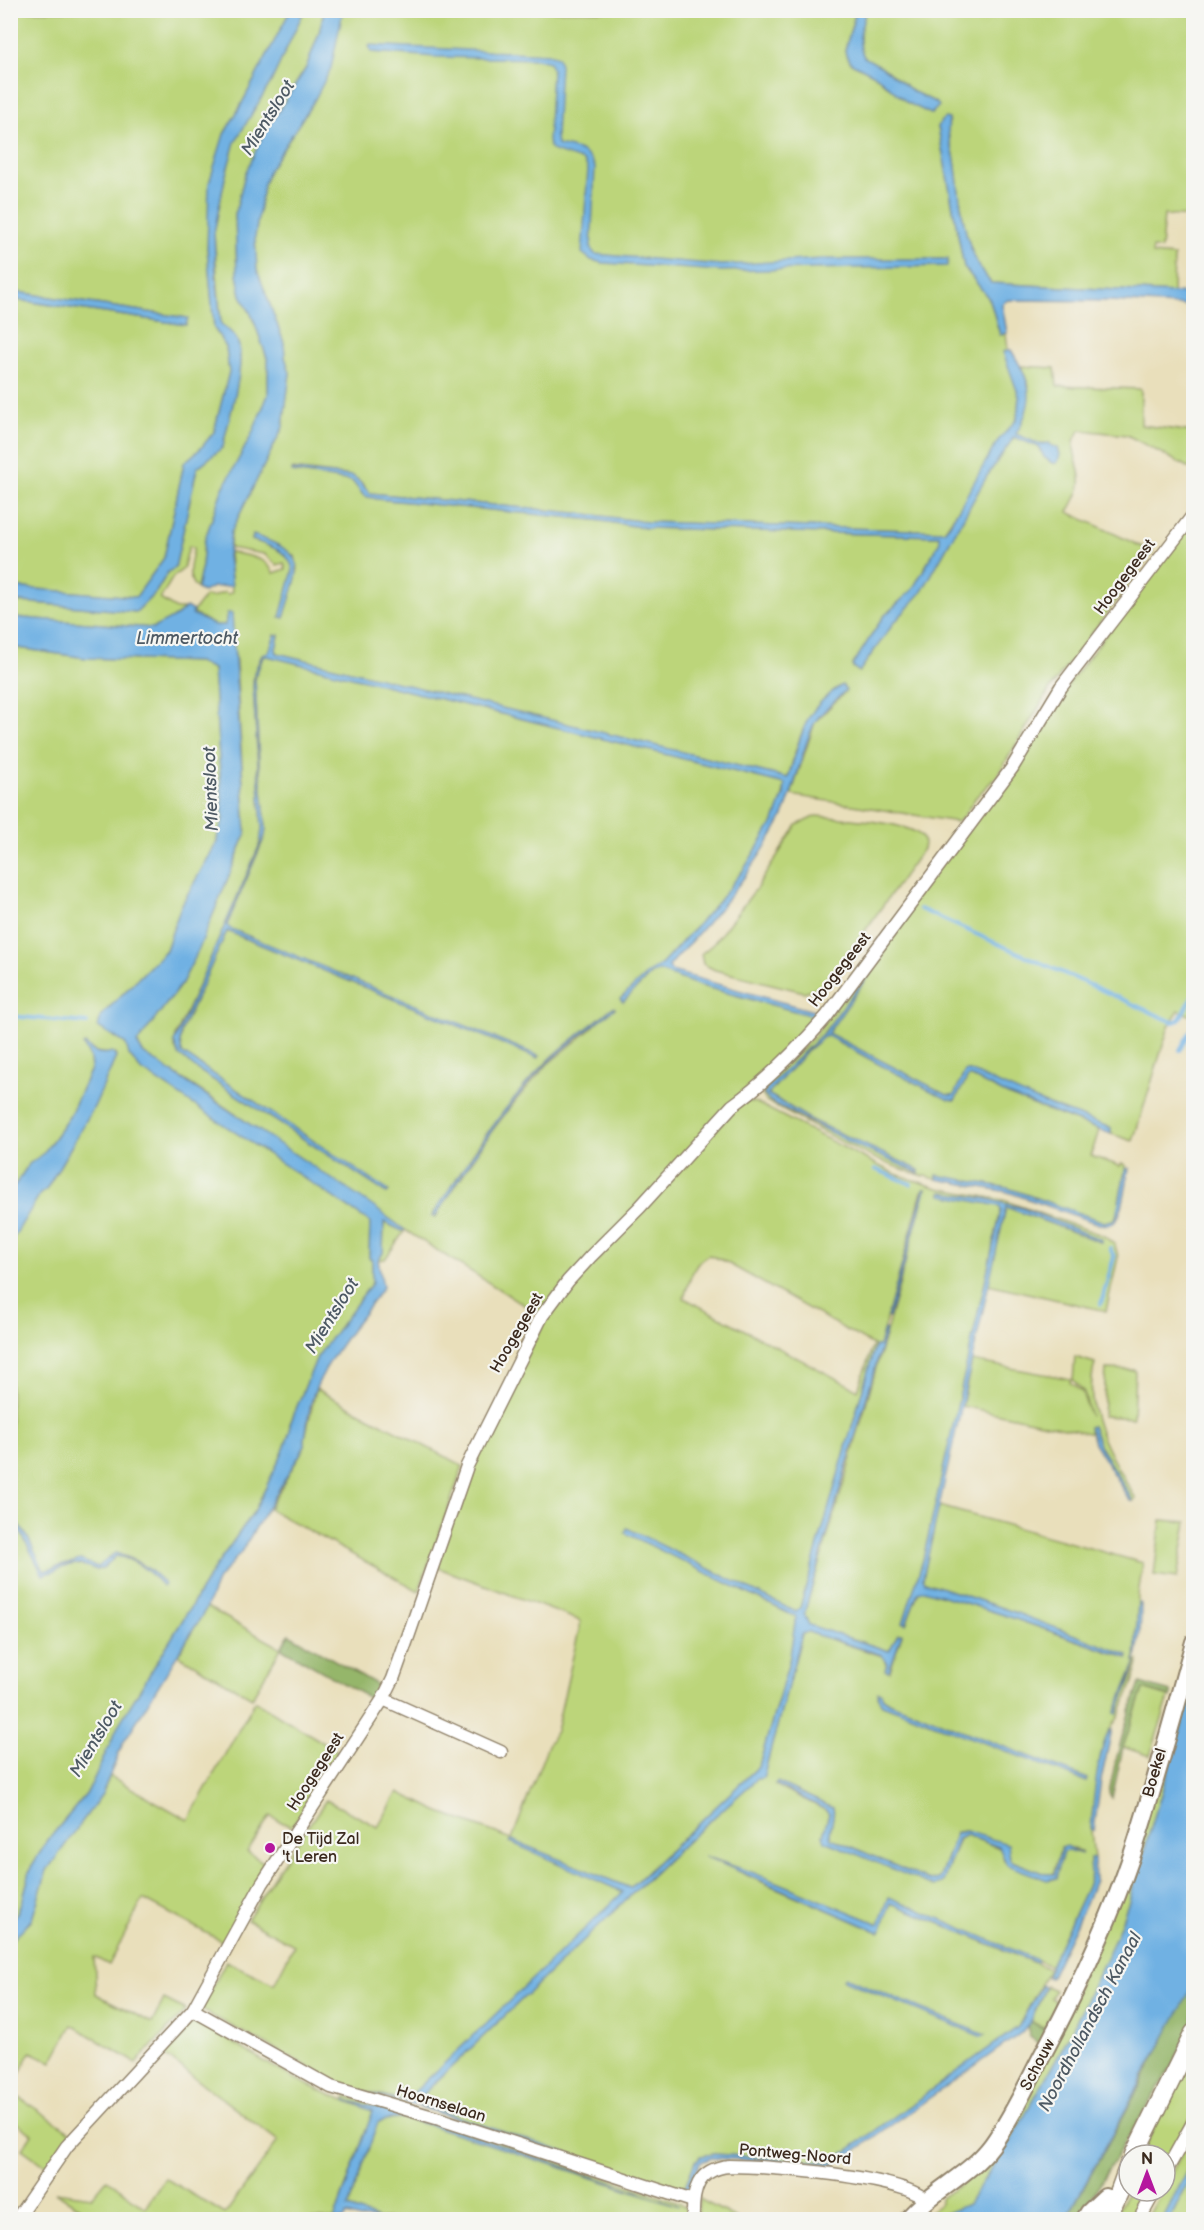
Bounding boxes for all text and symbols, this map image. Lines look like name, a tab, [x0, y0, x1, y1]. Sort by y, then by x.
water label: Mientsloot	[237, 76, 300, 159]
street label: Hoogegeest	[1090, 535, 1160, 619]
water label: Limmertocht	[136, 628, 238, 649]
water label: Mientsloot	[199, 746, 223, 832]
street label: Hoogegeest	[805, 929, 875, 1011]
water label: Mientsloot	[301, 1274, 364, 1357]
street label: Hoogegeest	[486, 1289, 548, 1377]
water label: Mientsloot	[65, 1697, 127, 1781]
street label: Hoogegeest	[284, 1729, 348, 1815]
street label: Boekel	[1139, 1746, 1171, 1800]
place label: De Tijd Zal 't Leren	[282, 1830, 359, 1867]
marker: De Tijd Zal 't Leren	[263, 1841, 277, 1855]
water label: Noordhollandsch Kanaal	[1034, 1928, 1147, 2115]
street label: Schouw	[1017, 2036, 1060, 2094]
street label: Hoornselaan	[394, 2081, 488, 2127]
street label: Pontweg-Noord	[738, 2141, 852, 2169]
north arrow	[1117, 2143, 1177, 2203]
text: N	[1141, 2150, 1153, 2169]

